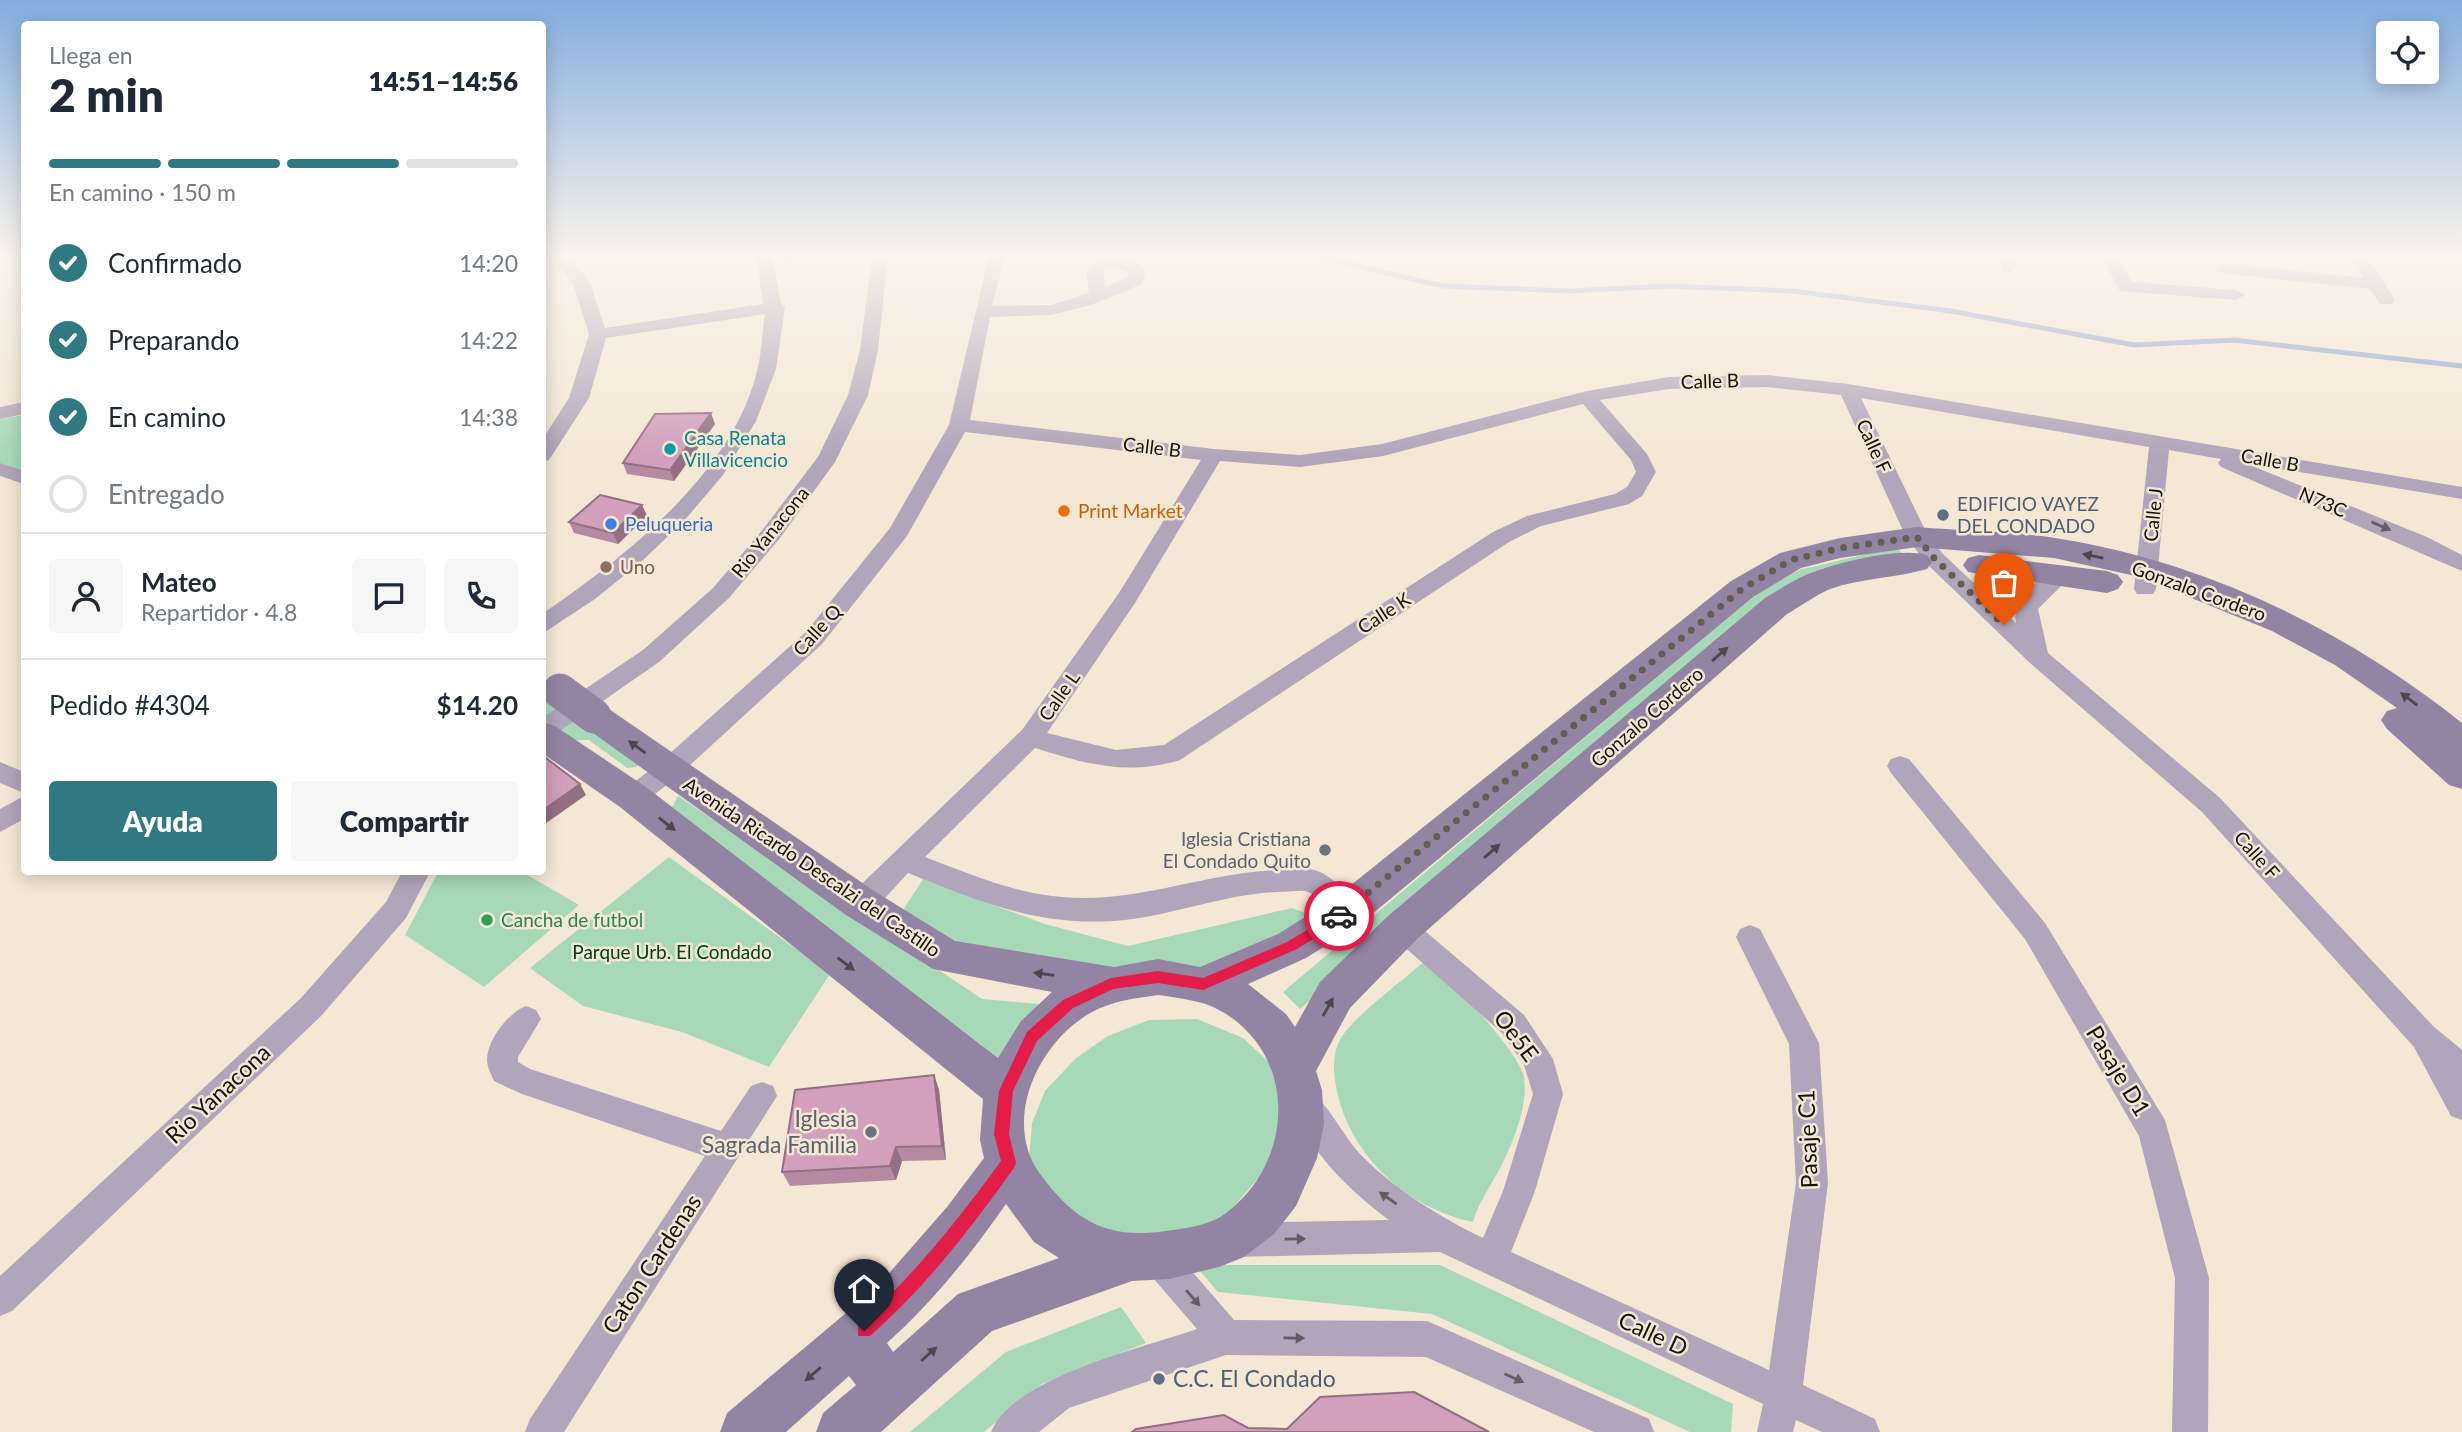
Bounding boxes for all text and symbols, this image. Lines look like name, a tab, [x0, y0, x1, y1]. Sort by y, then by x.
map controls	[2376, 21, 2439, 84]
button: locate	[2376, 21, 2439, 84]
text: Llega en	[49, 41, 133, 69]
text: 14:51–14:56	[368, 65, 518, 97]
text: 2 min	[49, 67, 164, 122]
text: En camino · 150 m	[49, 178, 236, 206]
icon: check	[49, 244, 87, 282]
text: Confirmado	[108, 247, 242, 279]
text: 14:20	[459, 249, 518, 277]
icon: check	[49, 321, 87, 359]
text: Preparando	[108, 324, 240, 356]
text: 14:22	[459, 326, 518, 354]
street label: Calle B	[1680, 368, 1740, 393]
icon: check	[49, 398, 87, 436]
text: En camino	[108, 401, 226, 433]
text: 14:38	[459, 403, 518, 431]
street label: Calle F	[1852, 415, 1897, 477]
place label: Casa Renata Villavicencio	[684, 426, 788, 471]
street label: Calle B	[1122, 432, 1182, 461]
marker: Casa Renata Villavicencio	[662, 441, 678, 457]
street label: Calle B	[2239, 443, 2301, 476]
text: Entregado	[108, 478, 225, 510]
street label: N73C	[2296, 481, 2351, 522]
street label: Rio Yanacona	[726, 482, 813, 582]
street label: Calle J	[2138, 487, 2167, 543]
place label: EDIFICIO VAYEZ DEL CONDADO	[1957, 492, 2099, 537]
place label: Print Market	[1078, 499, 1183, 522]
marker: Print Market	[1056, 503, 1072, 519]
marker: EDIFICIO VAYEZ DEL CONDADO	[1935, 507, 1951, 523]
place label: Peluqueria	[625, 512, 713, 535]
marker: Peluqueria	[603, 516, 619, 532]
one-way arrow	[2371, 520, 2391, 532]
one-way arrow	[2082, 550, 2104, 561]
pin	[1974, 553, 2034, 625]
place label: Uno	[620, 555, 655, 578]
street label: Gonzalo Cordero	[2129, 556, 2269, 625]
button: person	[49, 559, 123, 633]
button: chat	[352, 559, 426, 633]
button: phone	[444, 559, 518, 633]
marker: Uno	[598, 559, 614, 575]
icon: bag	[1985, 564, 2023, 602]
text: Mateo	[141, 566, 217, 598]
street label: Calle K	[1353, 587, 1415, 638]
text: Repartidor · 4.8	[141, 598, 297, 626]
street label: Calle Q	[788, 599, 846, 660]
one-way arrow	[1712, 647, 1729, 662]
street label: Gonzalo Cordero	[1586, 662, 1707, 772]
street label: Calle L	[1033, 666, 1084, 725]
text: Pedido #4304	[49, 689, 210, 721]
text: $14.20	[436, 689, 518, 721]
one-way arrow	[2400, 692, 2418, 706]
one-way arrow	[628, 740, 646, 754]
street label: Avenida Ricardo Descalzi del Castillo	[679, 772, 945, 961]
button: Ayuda	[49, 781, 277, 861]
button: Compartir	[291, 781, 518, 861]
one-way arrow	[658, 817, 676, 831]
street label: Calle F	[2230, 826, 2285, 884]
place label: Iglesia Cristiana El Condado Quito	[1163, 827, 1311, 872]
marker: Iglesia Cristiana El Condado Quito	[1317, 842, 1333, 858]
one-way arrow	[1483, 843, 1501, 859]
courier	[1304, 881, 1374, 951]
icon: car	[1320, 897, 1358, 935]
place label: Cancha de futbol	[501, 908, 643, 931]
marker: Cancha de futbol	[479, 912, 495, 928]
park label: Parque Urb. El Condado	[572, 940, 772, 963]
one-way arrow	[837, 957, 855, 972]
one-way arrow	[1033, 968, 1055, 979]
one-way arrow	[1322, 997, 1334, 1017]
street label: Oe5E	[1488, 1004, 1545, 1067]
street label: Pasaje D1	[2081, 1020, 2157, 1121]
street label: Rio Yanacona	[159, 1038, 276, 1149]
street label: Pasaje C1	[1791, 1089, 1823, 1189]
place label: Iglesia Sagrada Familia	[702, 1104, 857, 1158]
marker: Iglesia Sagrada Familia	[863, 1124, 879, 1140]
street label: Caton Cardenas	[596, 1188, 707, 1338]
one-way arrow	[1379, 1191, 1397, 1205]
one-way arrow	[1284, 1233, 1306, 1244]
pin	[834, 1259, 894, 1331]
icon: home	[845, 1270, 883, 1308]
one-way arrow	[1185, 1288, 1200, 1306]
street label: Calle D	[1614, 1305, 1693, 1361]
one-way arrow	[1283, 1332, 1305, 1343]
one-way arrow	[921, 1347, 938, 1362]
place label: C.C. El Condado	[1173, 1364, 1336, 1392]
one-way arrow	[805, 1366, 822, 1381]
marker: C.C. El Condado	[1151, 1371, 1167, 1387]
one-way arrow	[1503, 1373, 1524, 1384]

